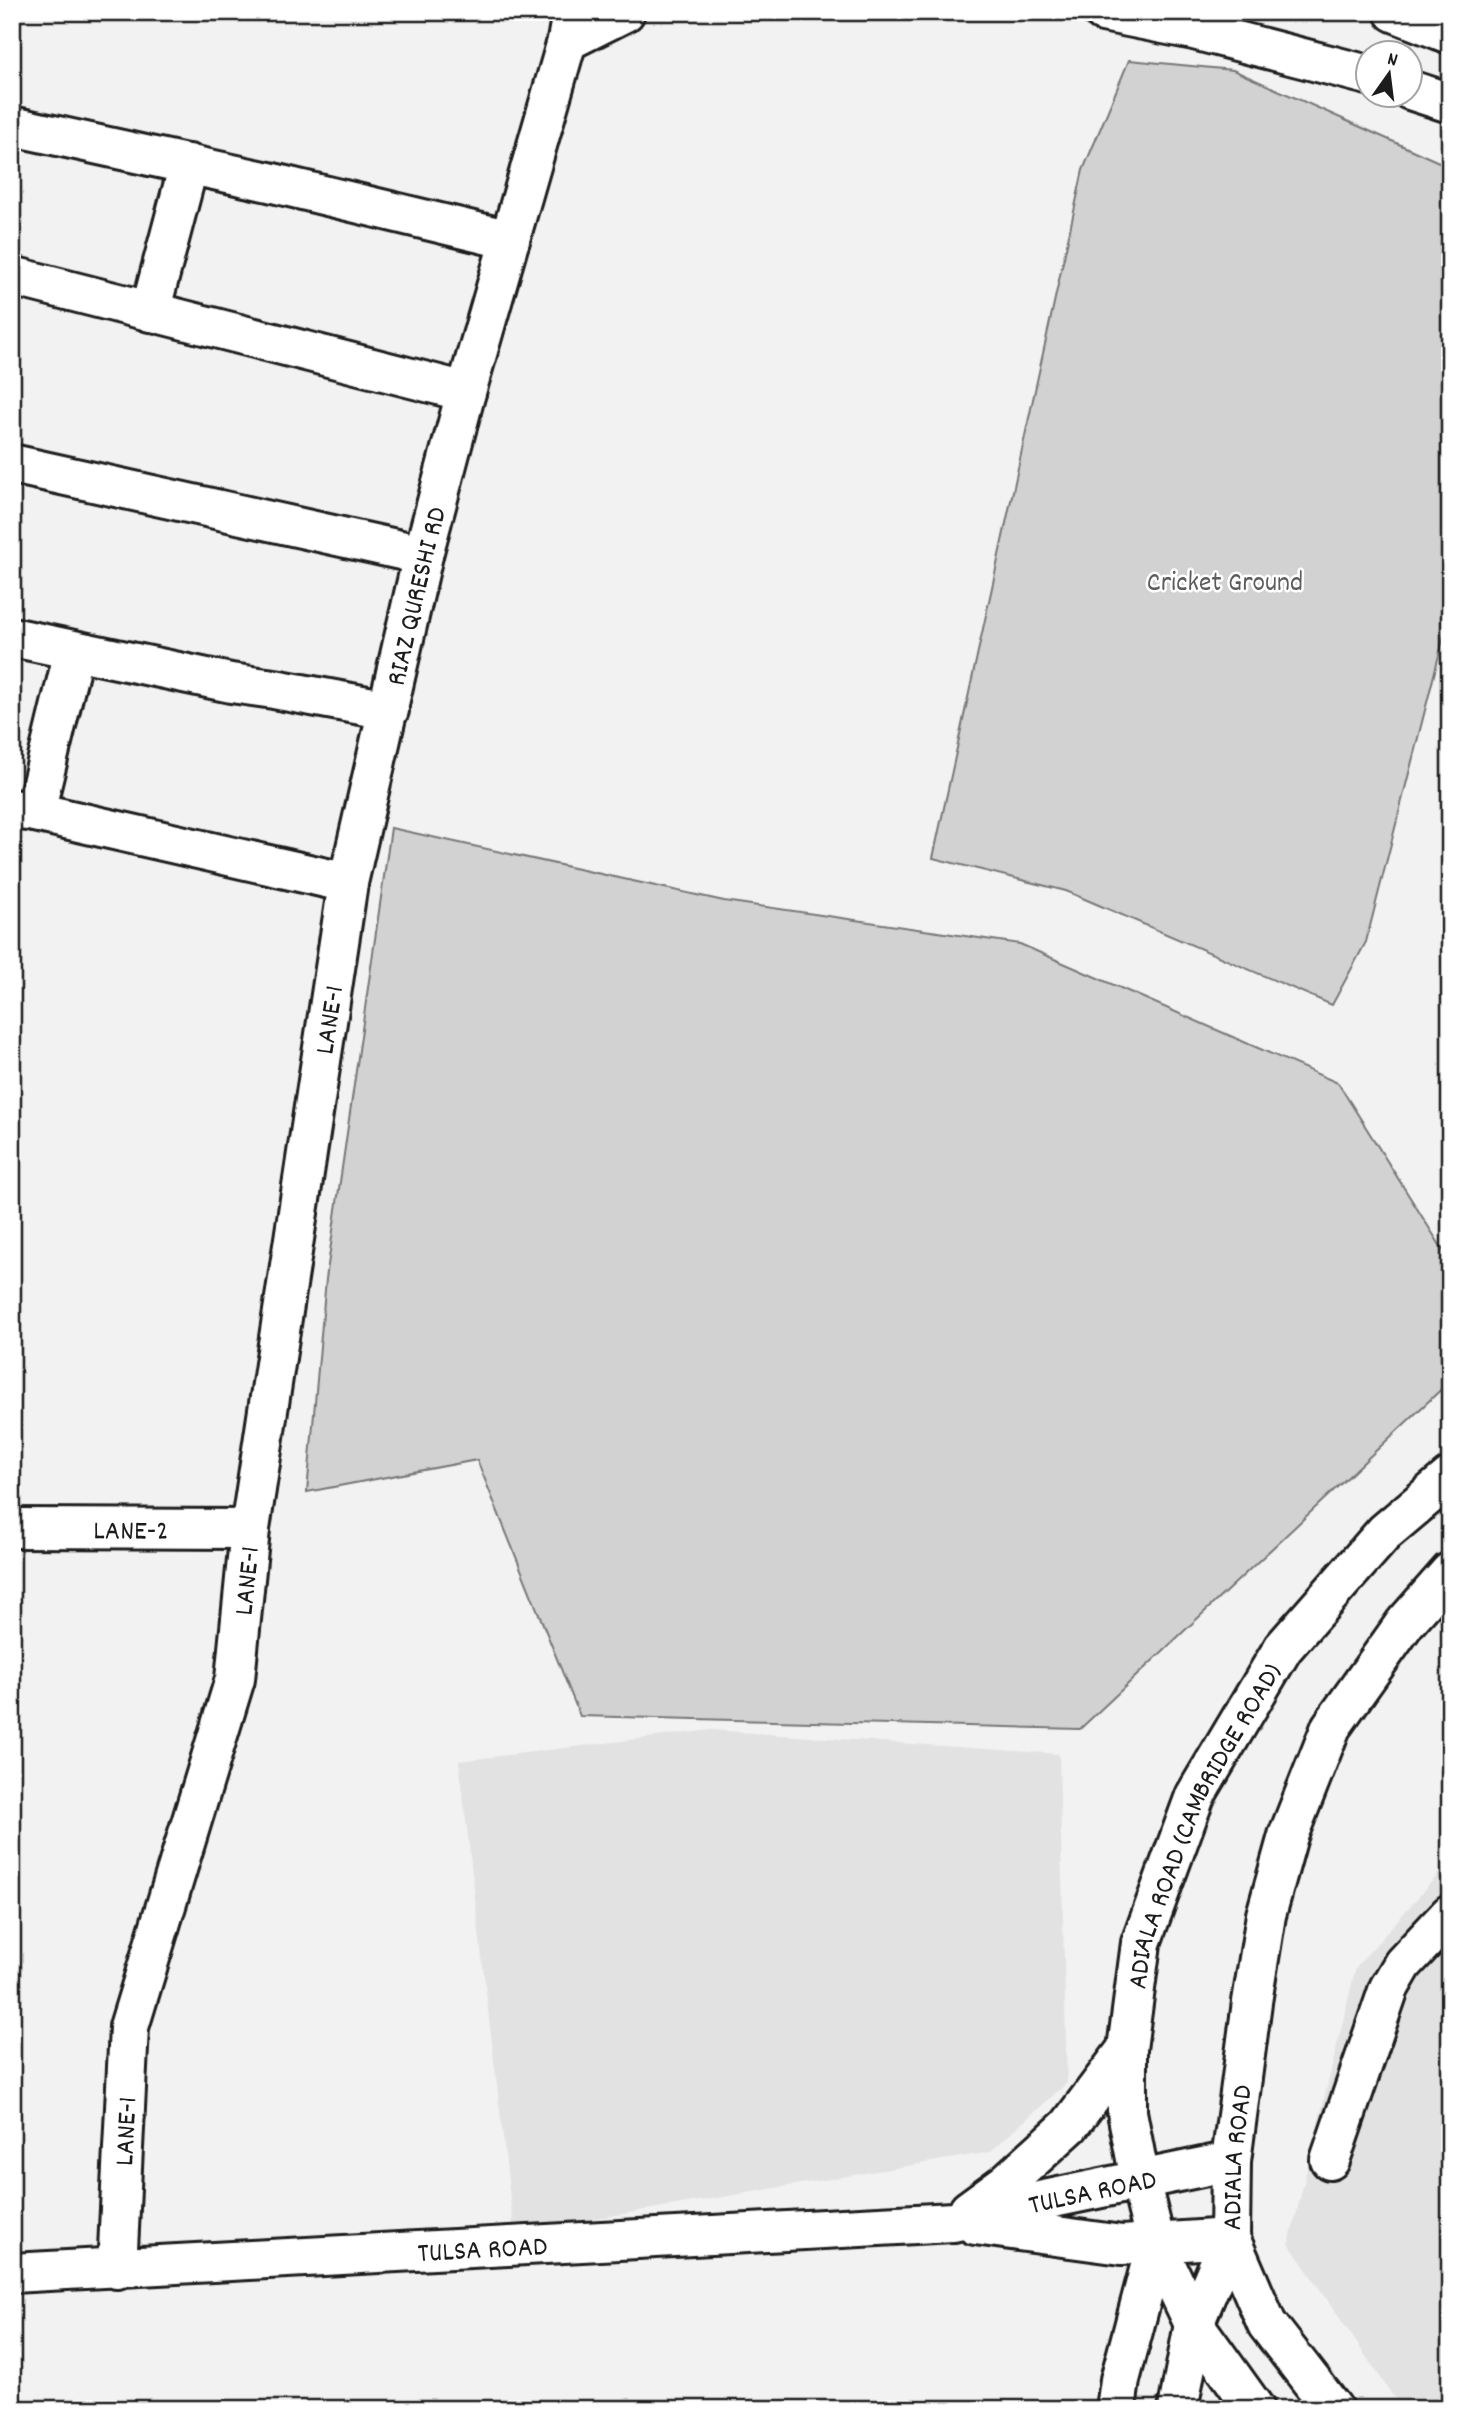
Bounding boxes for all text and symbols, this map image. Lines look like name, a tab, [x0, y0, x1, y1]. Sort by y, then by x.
north arrow	[1354, 38, 1424, 108]
text: N	[1384, 47, 1400, 75]
street label: RIAZ QURESHI RD	[379, 503, 460, 690]
park label: Cricket Ground	[1147, 565, 1303, 605]
street label: LANE-1	[307, 983, 357, 1058]
street label: LANE-2	[93, 1513, 169, 1554]
street label: LANE-1	[226, 1545, 273, 1617]
street label: ADIALA ROAD (CAMBRIDGE ROAD)	[1120, 1657, 1295, 1992]
street label: ADIALA ROAD	[1215, 2083, 1266, 2231]
street label: LANE-1	[107, 2096, 151, 2167]
street label: TULSA ROAD	[1025, 2162, 1161, 2228]
street label: TULSA ROAD	[417, 2229, 548, 2276]

